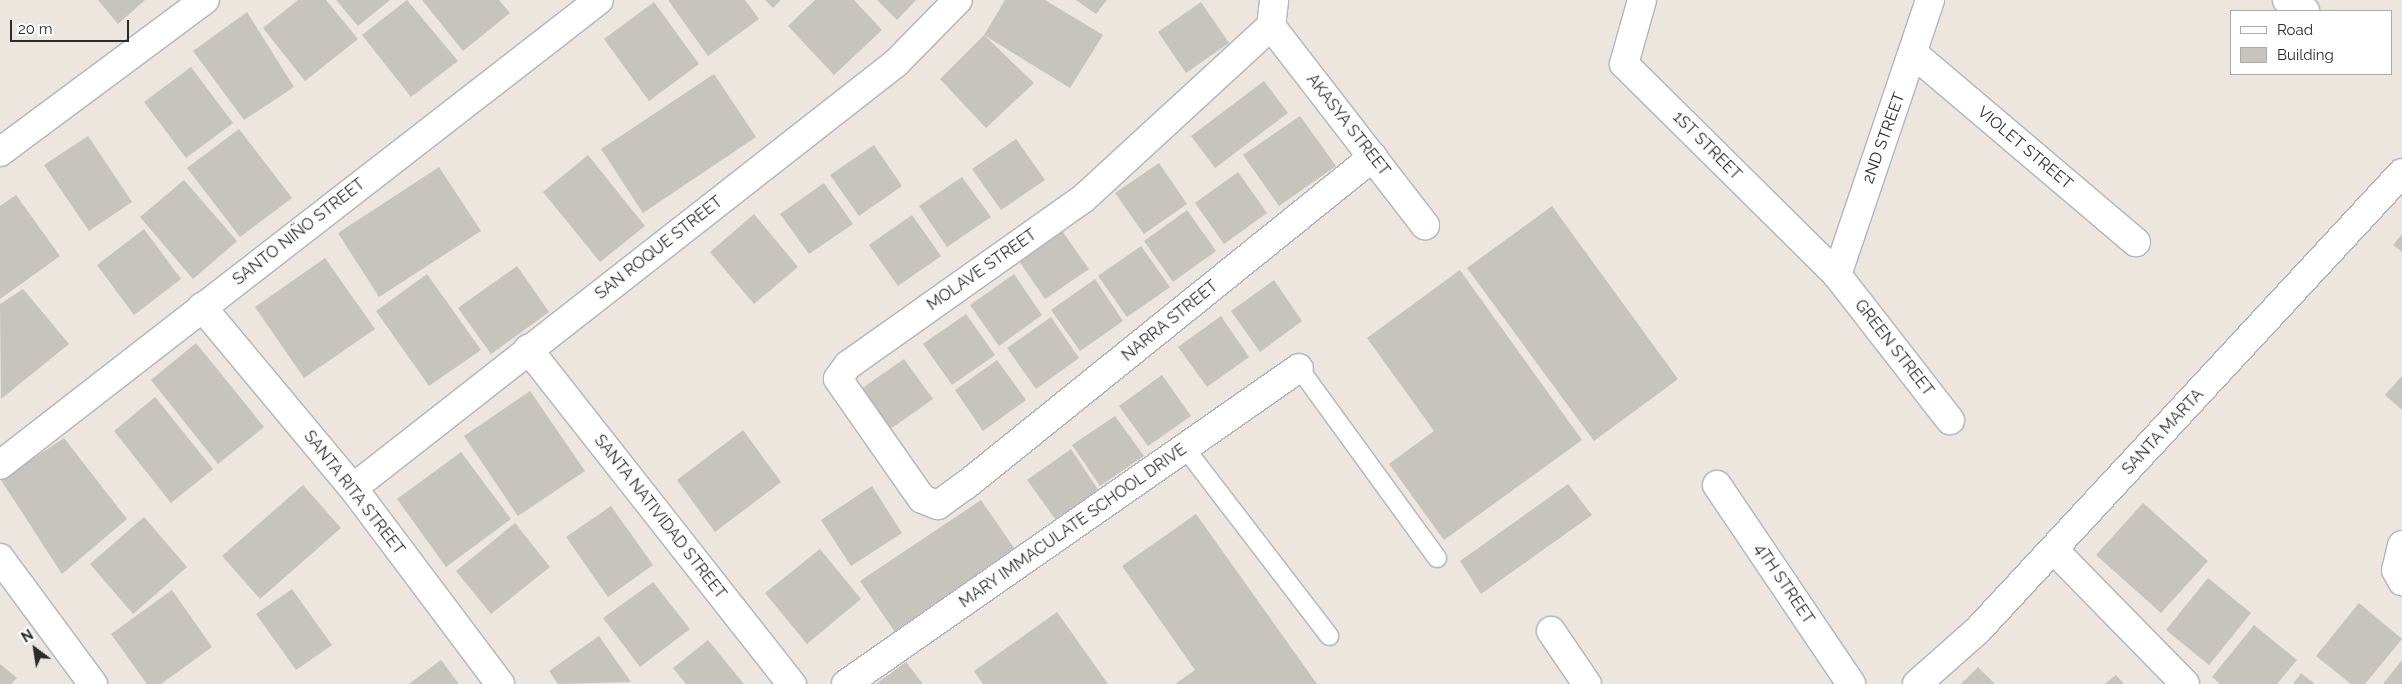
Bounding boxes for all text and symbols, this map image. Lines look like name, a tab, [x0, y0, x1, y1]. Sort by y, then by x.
scale bar	[12, 10, 131, 42]
legend	[2230, 10, 2392, 75]
text: 20 m	[18, 20, 53, 38]
text: Road	[2277, 21, 2313, 39]
text: Building	[2277, 46, 2334, 64]
street label: AKASYA STREET	[1302, 70, 1394, 180]
street label: 2ND STREET	[1859, 90, 1909, 186]
street label: VIOLET STREET	[1973, 102, 2077, 194]
street label: 1ST STREET	[1669, 108, 1745, 184]
street label: SANTO NIÑO STREET	[229, 175, 369, 289]
street label: SAN ROQUE STREET	[592, 192, 726, 304]
street label: MOLAVE STREET	[924, 225, 1040, 315]
street label: NARRA STREET	[1118, 276, 1222, 366]
street label: GREEN STREET	[1850, 296, 1938, 400]
street label: SANTA MARTA	[2118, 385, 2208, 479]
street label: SANTA RITA STREET	[299, 427, 409, 559]
street label: SANTA NATIVIDAD STREET	[590, 431, 730, 603]
street label: MARY IMMACULATE SCHOOL DRIVE	[955, 440, 1191, 612]
street label: 4TH STREET	[1750, 540, 1818, 628]
north arrow	[10, 624, 60, 674]
text: N	[19, 627, 36, 646]

